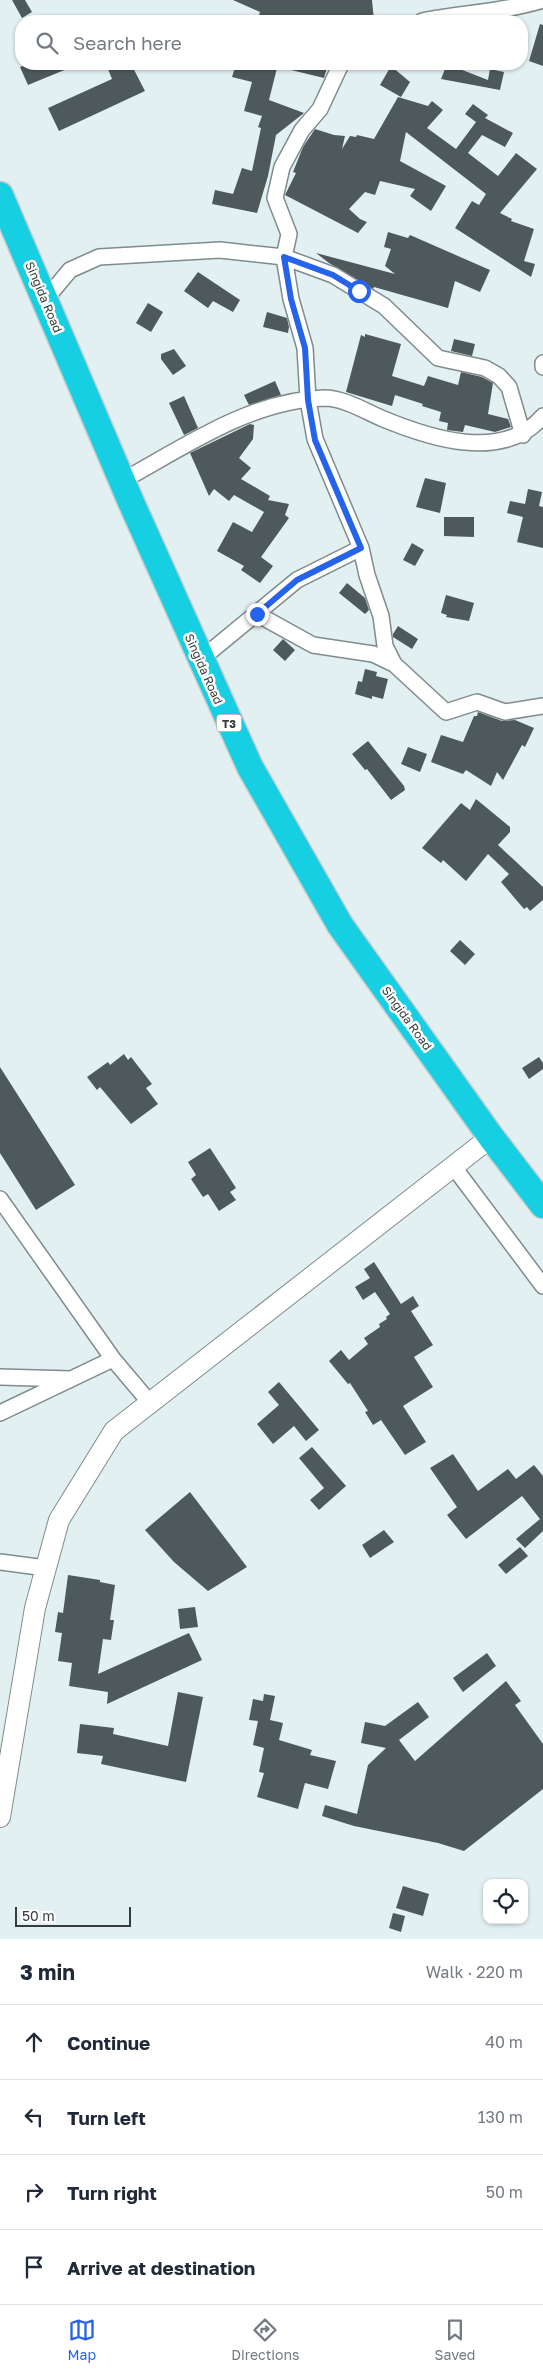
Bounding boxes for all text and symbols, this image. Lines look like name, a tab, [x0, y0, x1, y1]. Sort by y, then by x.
search box	[15, 15, 528, 70]
icon: search	[33, 29, 61, 57]
text: Search here	[73, 31, 182, 54]
street label: Singida Road	[22, 259, 66, 335]
route start	[348, 280, 371, 303]
route end	[246, 603, 269, 626]
street label: Singida Road	[182, 631, 226, 707]
road number: T3	[216, 714, 242, 731]
street label: Singida Road	[379, 983, 435, 1053]
map controls	[483, 1879, 528, 1924]
button: locate	[483, 1879, 528, 1924]
scale bar	[15, 1904, 131, 1927]
text: 50 m	[22, 1907, 55, 1924]
text: 3 min	[20, 1959, 75, 1985]
text: Walk · 220 m	[426, 1962, 523, 1982]
icon: ahead	[20, 2028, 48, 2056]
text: Continue	[67, 2031, 150, 2054]
text: 40 m	[485, 2032, 523, 2052]
icon: left	[20, 2103, 48, 2131]
text: Turn left	[67, 2106, 146, 2129]
text: 130 m	[478, 2107, 523, 2127]
icon: right	[20, 2178, 48, 2206]
text: Turn right	[67, 2181, 157, 2204]
text: 50 m	[486, 2182, 523, 2202]
icon: arrive	[20, 2253, 48, 2281]
text: Arrive at destination	[67, 2256, 255, 2279]
tab: Map	[68, 2316, 96, 2363]
tab: Directions	[231, 2316, 300, 2363]
tab: Saved	[435, 2316, 475, 2363]

